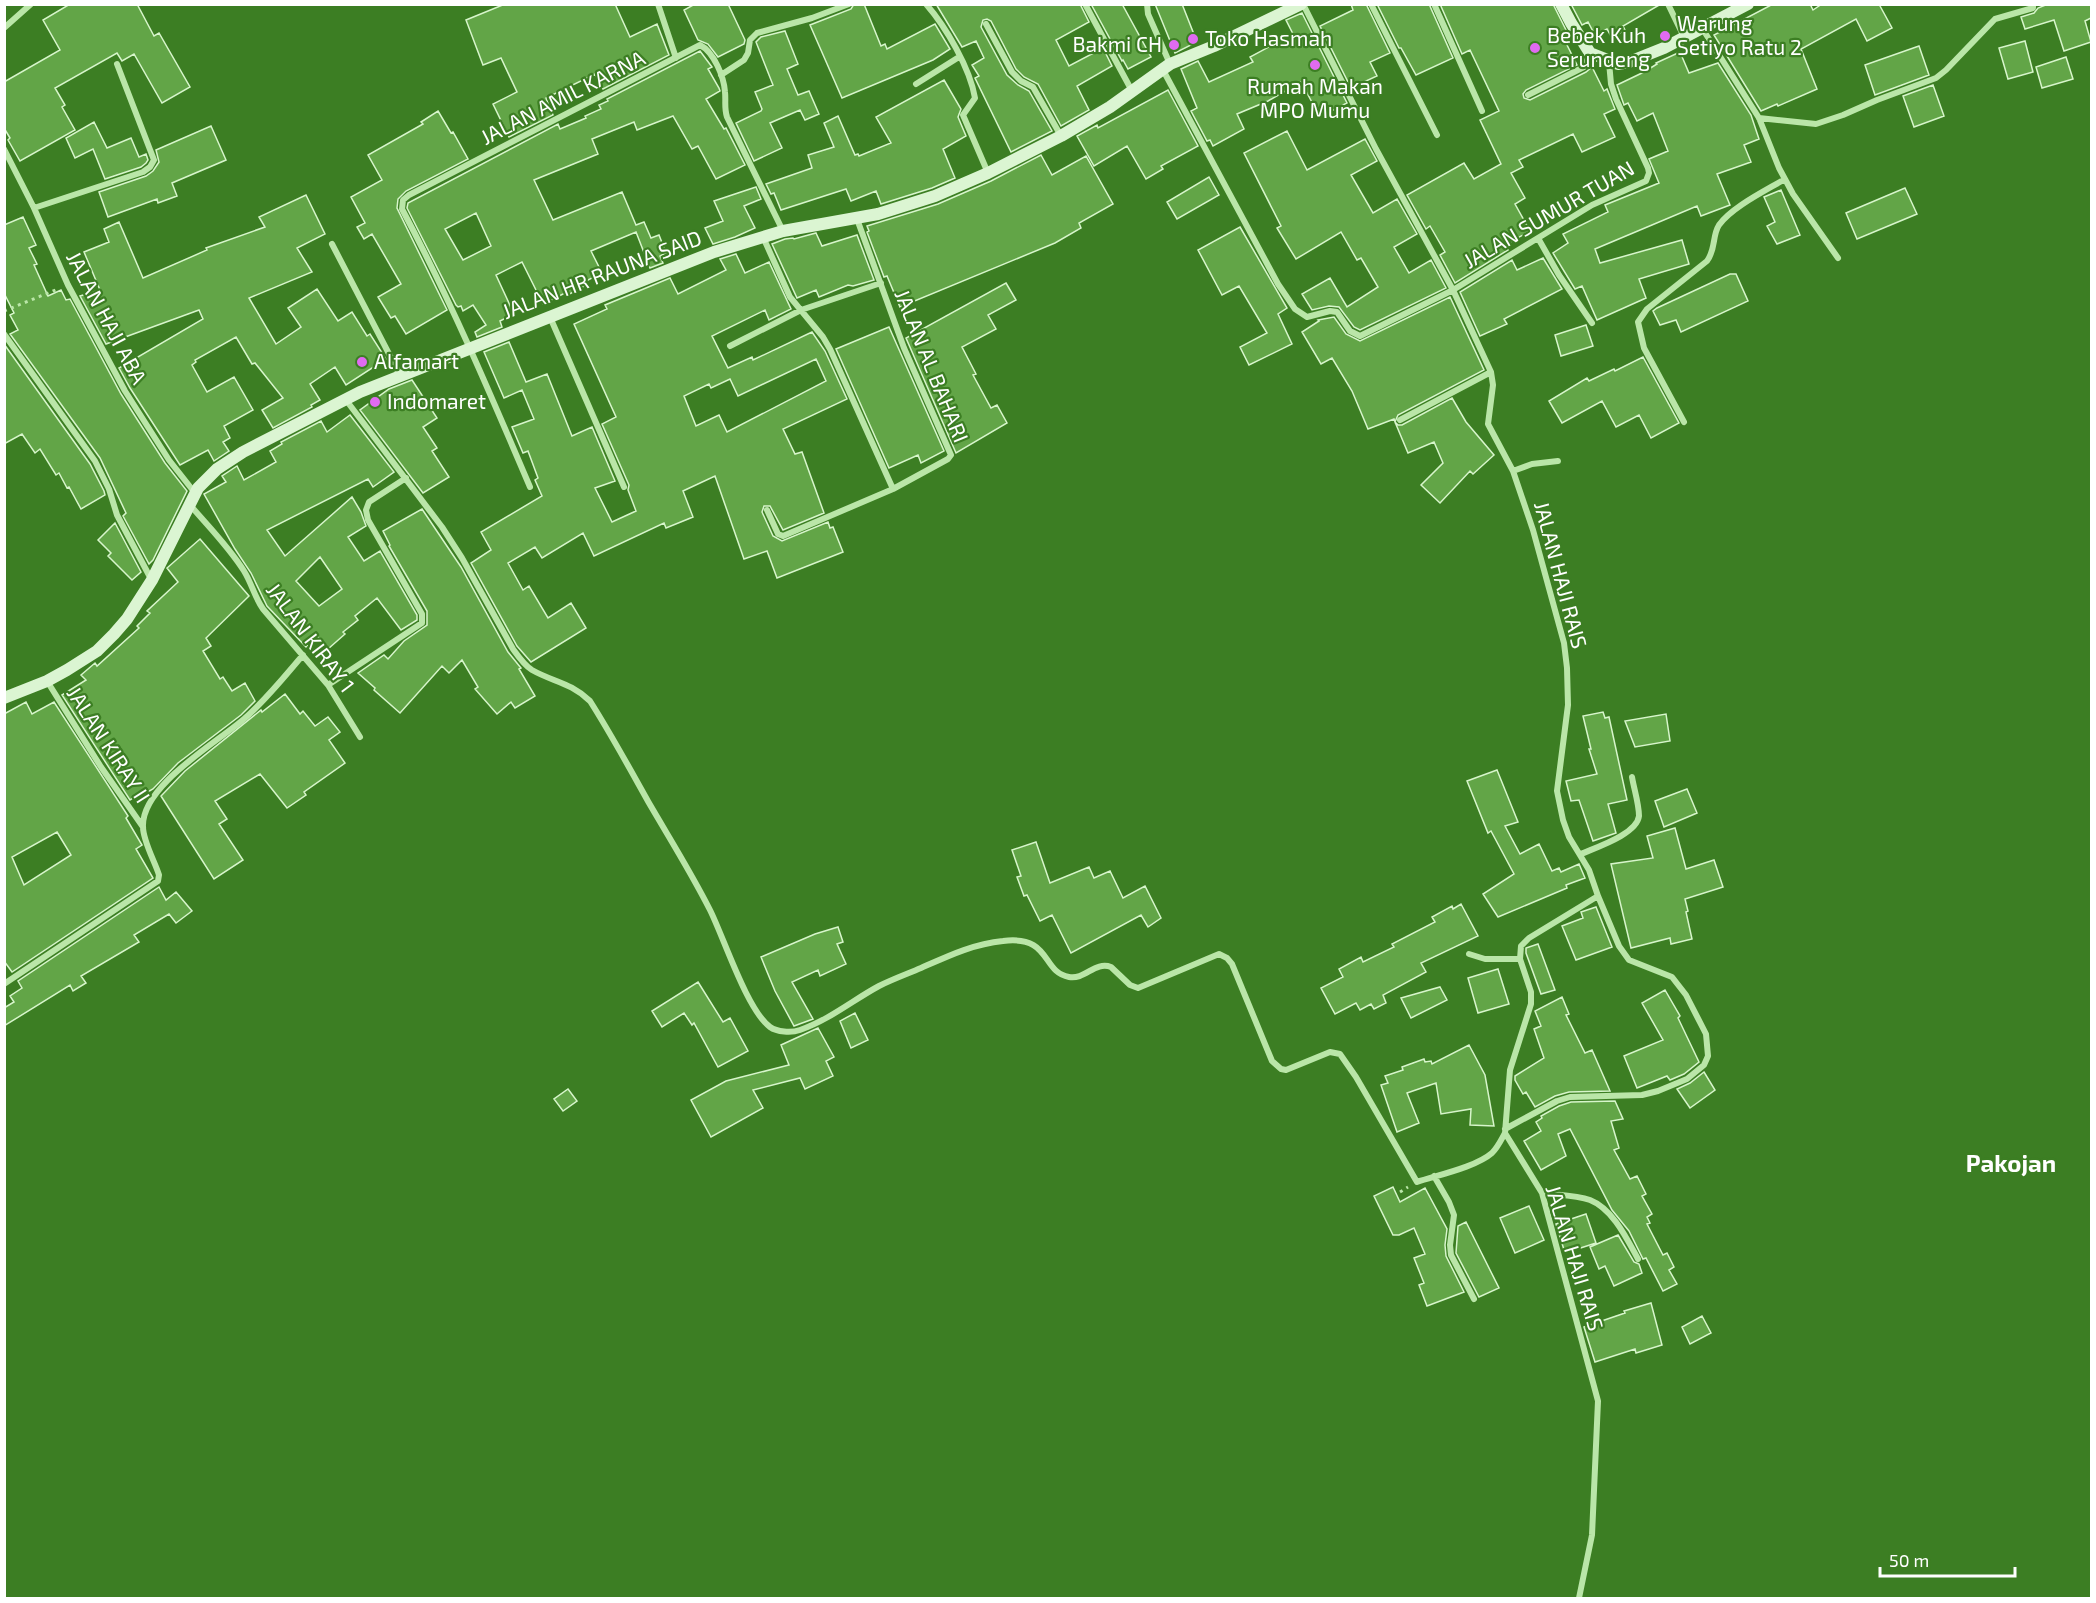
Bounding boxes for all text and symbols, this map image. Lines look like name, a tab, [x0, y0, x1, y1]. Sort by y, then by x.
place label: Warung Setiyo Ratu 2	[1677, 10, 1802, 59]
place label: Bebek Kuh Serundeng	[1547, 22, 1650, 71]
place label: Toko Hasmah	[1205, 25, 1332, 50]
marker: Warung Setiyo Ratu 2	[1658, 29, 1672, 43]
place label: Bakmi CH	[1072, 31, 1162, 56]
marker: Toko Hasmah	[1186, 32, 1200, 46]
marker: Bakmi CH	[1167, 38, 1181, 52]
marker: Bebek Kuh Serundeng	[1528, 41, 1542, 55]
street label: JALAN AMIL KARNA	[476, 44, 649, 149]
marker: Rumah Makan MPO Mumu	[1308, 58, 1322, 72]
place label: Rumah Makan MPO Mumu	[1247, 73, 1383, 122]
street label: JALAN SUMUR TUAN	[1458, 155, 1638, 273]
street label: JALAN HR RAUNA SAID	[498, 224, 705, 323]
street label: JALAN HAJI ABA	[62, 247, 153, 388]
street label: JALAN AL BAHARI	[890, 285, 974, 446]
place label: Alfamart	[374, 348, 459, 373]
marker: Alfamart	[355, 355, 369, 369]
place label: Indomaret	[387, 388, 486, 413]
marker: Indomaret	[368, 395, 382, 409]
street label: JALAN HAJI RAIS	[1530, 498, 1593, 651]
street label: JALAN KIRAY 1	[262, 577, 361, 697]
street label: JALAN KIRAY II	[62, 681, 156, 807]
district label: Pakojan	[1966, 1148, 2056, 1177]
street label: JALAN HAJI RAIS	[1541, 1182, 1610, 1334]
scale bar	[1880, 1540, 2015, 1578]
text: 50 m	[1889, 1549, 1929, 1571]

